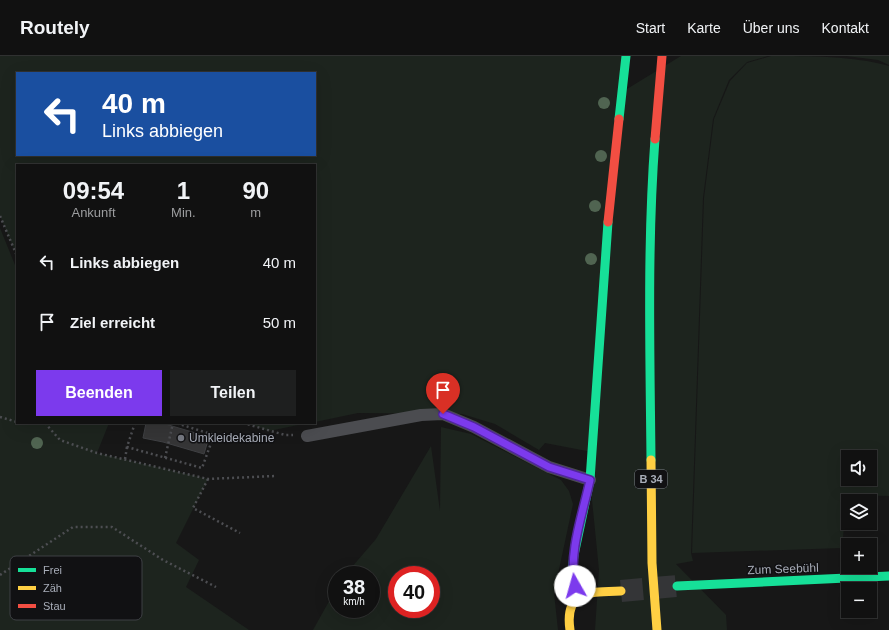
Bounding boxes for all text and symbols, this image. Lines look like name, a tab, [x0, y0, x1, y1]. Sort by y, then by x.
text: Routely	[20, 17, 90, 38]
text: Start	[636, 20, 665, 36]
text: Karte	[687, 20, 721, 36]
text: Über uns	[743, 20, 800, 36]
text: Kontakt	[822, 20, 869, 36]
icon: left	[36, 88, 88, 140]
text: 40 m	[102, 88, 166, 119]
text: Links abbiegen	[102, 121, 223, 141]
text: 09:54	[63, 177, 124, 204]
text: 1	[177, 177, 190, 204]
text: 90	[242, 177, 269, 204]
text: Ankunft	[71, 205, 116, 220]
text: Min.	[171, 205, 196, 220]
text: m	[250, 205, 261, 220]
icon: left	[36, 251, 58, 273]
text: Links abbiegen	[70, 254, 179, 271]
text: 40 m	[263, 254, 296, 271]
icon: arrive	[36, 311, 58, 333]
text: Ziel erreicht	[70, 314, 155, 331]
text: 50 m	[263, 314, 296, 331]
button: Beenden	[36, 370, 162, 416]
button: Teilen	[170, 370, 296, 416]
pin	[426, 373, 460, 414]
icon: arrive	[432, 379, 454, 401]
place label: Umkleidekabine	[189, 431, 275, 445]
marker: Umkleidekabine	[176, 433, 186, 443]
map controls	[841, 450, 877, 618]
button: sound	[841, 450, 877, 486]
road number: B 34	[635, 470, 667, 488]
button: layers	[841, 494, 877, 530]
button: +	[841, 538, 877, 574]
legend	[10, 556, 142, 620]
street label: Zum Seebühl	[747, 561, 819, 577]
text: Frei	[43, 564, 62, 576]
position arrow	[554, 565, 596, 607]
speed limit sign: 40	[388, 566, 440, 618]
text: 38	[343, 576, 365, 598]
text: Zäh	[43, 582, 62, 594]
button: −	[841, 582, 877, 618]
text: km/h	[343, 596, 365, 607]
text: Stau	[43, 600, 66, 612]

